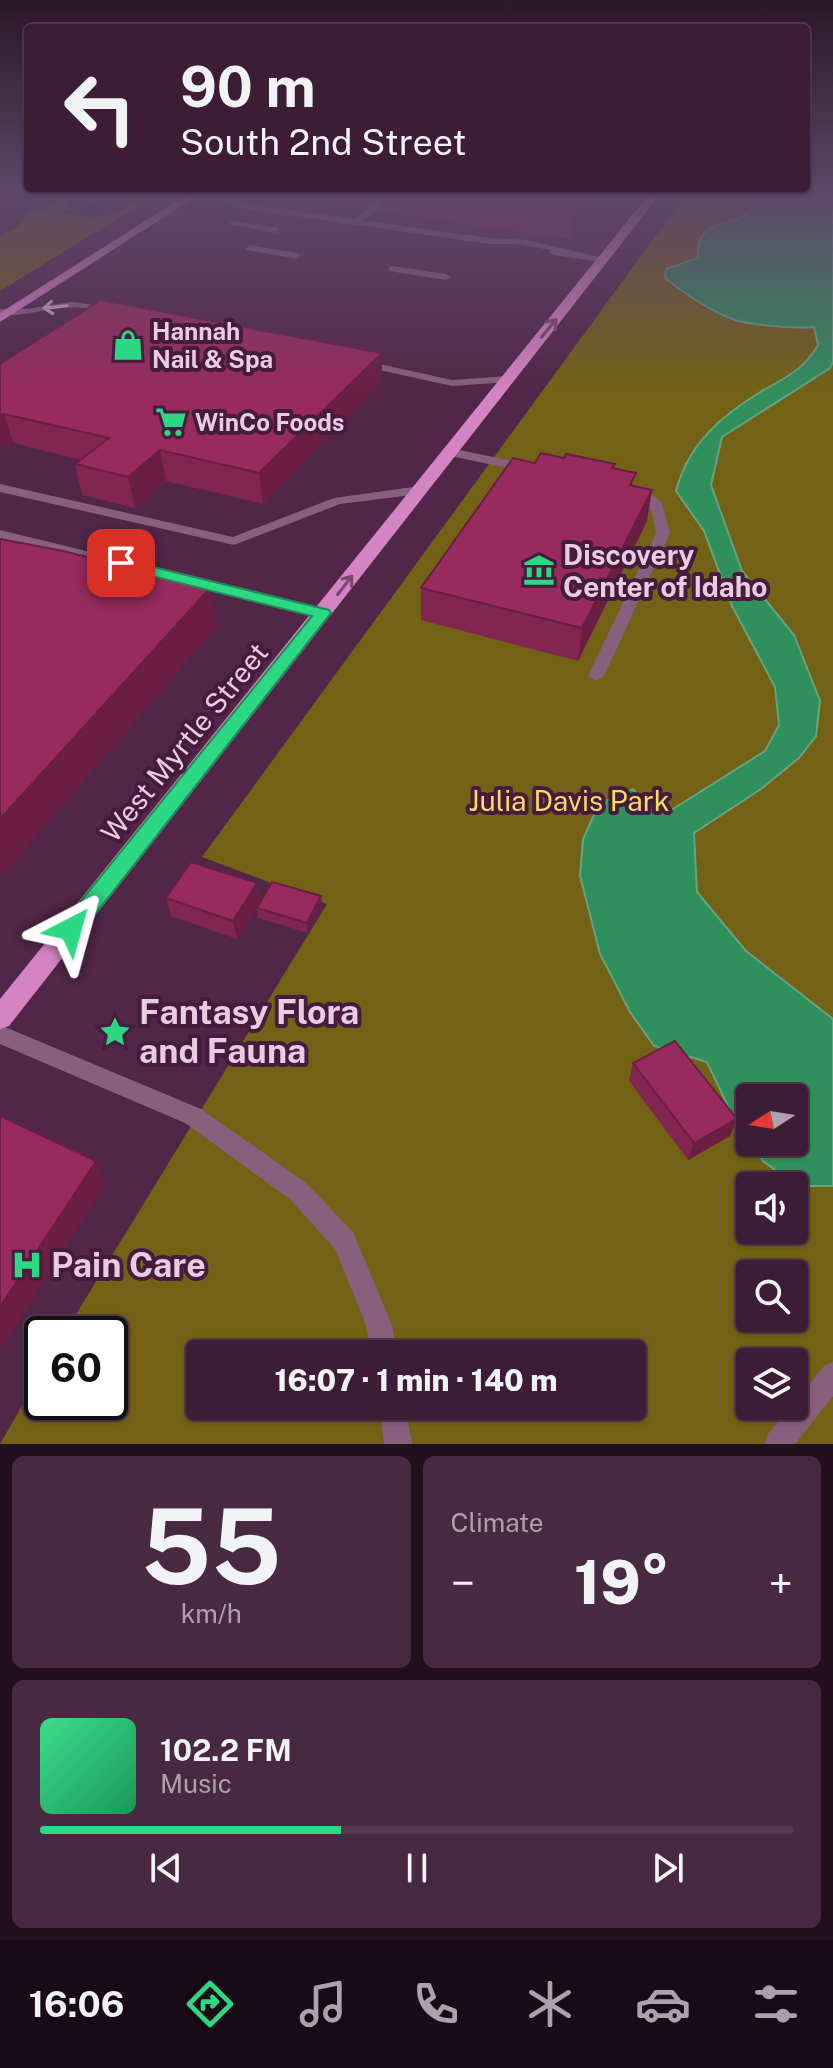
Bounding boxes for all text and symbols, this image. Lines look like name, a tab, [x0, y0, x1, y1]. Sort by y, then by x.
text: 90 m	[180, 54, 316, 120]
icon: left	[48, 56, 152, 160]
text: South 2nd Street	[180, 121, 466, 163]
one-way arrow	[42, 300, 69, 315]
place label: Hannah Nail & Spa	[152, 317, 273, 373]
one-way arrow	[540, 317, 558, 338]
shop icon: Hannah Nail & Spa	[111, 328, 145, 362]
supermarket icon: WinCo Foods	[154, 405, 188, 439]
place label: WinCo Foods	[195, 408, 345, 436]
pin	[87, 529, 155, 597]
place label: Discovery Center of Idaho	[563, 538, 767, 603]
icon: arrive	[99, 541, 143, 585]
museum icon: Discovery Center of Idaho	[522, 553, 556, 587]
one-way arrow	[336, 575, 354, 596]
street label: West Myrtle Street	[94, 636, 274, 848]
park label: Julia Davis Park	[469, 784, 669, 817]
position arrow	[29, 887, 113, 971]
place label: Fantasy Flora and Fauna	[139, 992, 359, 1071]
place icon: Fantasy Flora and Fauna	[98, 1015, 132, 1049]
north arrow	[736, 1084, 808, 1156]
map controls	[736, 1084, 808, 1420]
button: sound	[736, 1172, 808, 1244]
place label: Pain Care	[51, 1245, 206, 1285]
hospital icon: Pain Care	[10, 1248, 44, 1282]
button: search	[736, 1260, 808, 1332]
speed limit sign: 60	[24, 1316, 128, 1420]
button: layers	[736, 1348, 808, 1420]
text: 16:07 · 1 min · 140 m	[274, 1362, 558, 1398]
text: 55	[141, 1485, 281, 1607]
text: Climate	[451, 1507, 544, 1538]
text: 19°	[574, 1547, 670, 1618]
text: −	[451, 1557, 475, 1609]
text: +	[769, 1557, 793, 1609]
text: km/h	[181, 1598, 242, 1629]
text: 102.2 FM	[160, 1732, 292, 1768]
text: Music	[160, 1768, 232, 1799]
icon: previous	[144, 1846, 188, 1890]
icon: pause	[395, 1846, 439, 1890]
icon: next	[646, 1846, 690, 1890]
icon: directions	[182, 1976, 238, 2032]
icon: music	[295, 1976, 351, 2032]
icon: phone	[408, 1976, 464, 2032]
icon: climate	[522, 1976, 578, 2032]
icon: car	[635, 1976, 691, 2032]
icon: filters	[748, 1976, 804, 2032]
text: 16:06	[29, 1983, 124, 2025]

